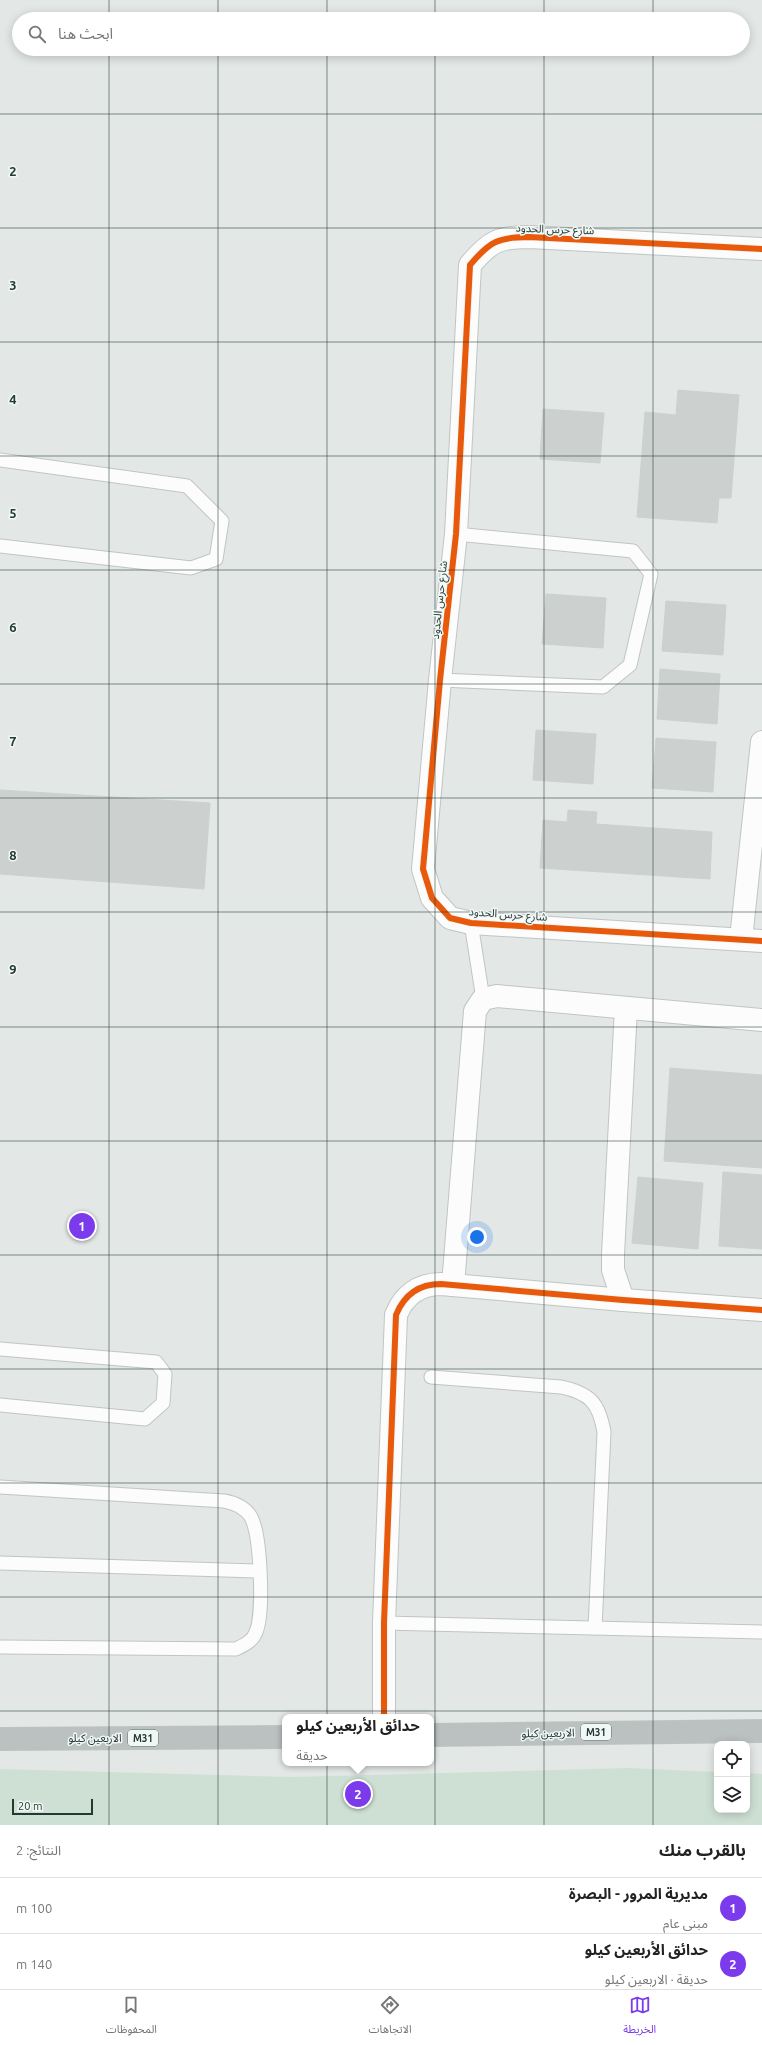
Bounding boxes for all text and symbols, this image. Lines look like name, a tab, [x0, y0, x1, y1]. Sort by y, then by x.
search box	[12, 12, 750, 56]
icon: search	[26, 23, 48, 45]
text: ابحث هنا	[58, 25, 113, 42]
text: 2	[9, 164, 17, 178]
street label: شارع حرس الحدود	[515, 222, 595, 238]
text: 3	[9, 278, 17, 292]
text: 4	[9, 392, 17, 406]
text: 5	[9, 506, 17, 520]
street label: شارع حرس الحدود	[429, 560, 451, 640]
text: 6	[9, 620, 17, 634]
text: 7	[9, 734, 17, 748]
text: 8	[9, 848, 17, 862]
street label: شارع حرس الحدود	[468, 905, 548, 925]
text: 9	[9, 962, 17, 976]
pin: 1	[69, 1211, 95, 1241]
your location	[467, 1227, 487, 1247]
popup	[282, 1714, 434, 1766]
text: حدائق الأربعين كيلو	[296, 1717, 420, 1734]
road number: M31	[581, 1724, 611, 1740]
street label: الاربعين كيلو	[521, 1727, 575, 1741]
road number: M31	[128, 1730, 158, 1746]
street label: الاربعين كيلو	[68, 1732, 122, 1745]
map controls	[714, 1741, 750, 1813]
button: locate	[714, 1741, 750, 1777]
text: حديقة	[296, 1748, 328, 1762]
button: layers	[714, 1777, 750, 1813]
pin: 2	[345, 1779, 371, 1809]
scale bar	[12, 1797, 93, 1816]
text: 20 m	[18, 1800, 42, 1812]
text: بالقرب منك	[659, 1840, 746, 1859]
text: النتائج: 2	[16, 1843, 61, 1857]
text: مديرية المرور - البصرة	[569, 1885, 708, 1902]
text: 100 m	[16, 1901, 52, 1915]
text: 1	[729, 1901, 737, 1915]
text: مبنى عام	[663, 1916, 708, 1930]
text: حدائق الأربعين كيلو	[585, 1941, 708, 1958]
text: 140 m	[16, 1957, 52, 1971]
text: 2	[729, 1957, 737, 1971]
text: حديقة · الاربعين كيلو	[605, 1972, 708, 1986]
tab: المحفوظات	[106, 1994, 157, 2041]
tab: الاتجاهات	[369, 1994, 412, 2041]
tab: الخريطة	[623, 1994, 656, 2041]

